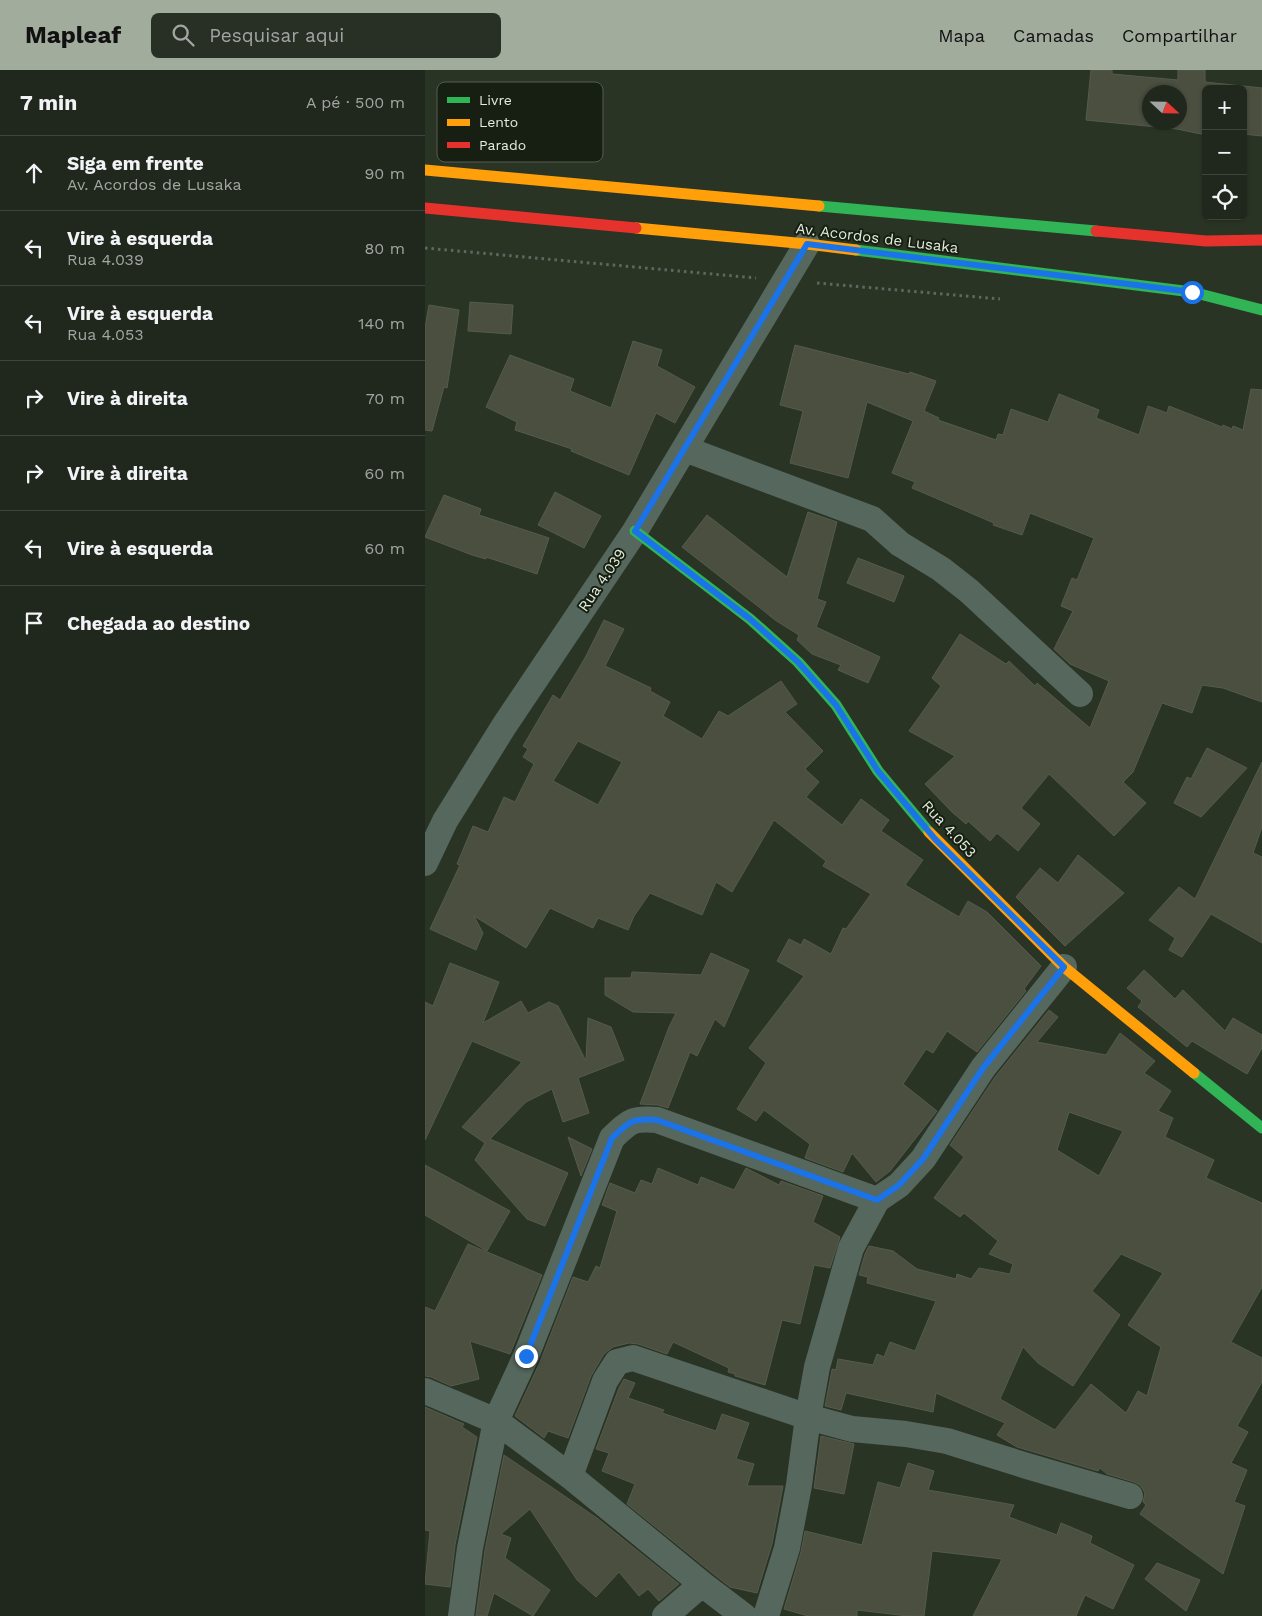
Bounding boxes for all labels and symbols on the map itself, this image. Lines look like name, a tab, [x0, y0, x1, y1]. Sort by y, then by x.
legend	[437, 82, 603, 162]
north arrow	[1142, 85, 1187, 130]
text: Livre	[479, 92, 512, 108]
text: Lento	[479, 114, 518, 130]
text: Parado	[479, 137, 526, 153]
street label: Av. Acordos de Lusaka	[795, 219, 960, 257]
route start	[1181, 281, 1204, 304]
street label: Rua 4.039	[574, 545, 630, 615]
street label: Rua 4.053	[918, 797, 980, 861]
route end	[515, 1345, 538, 1368]

